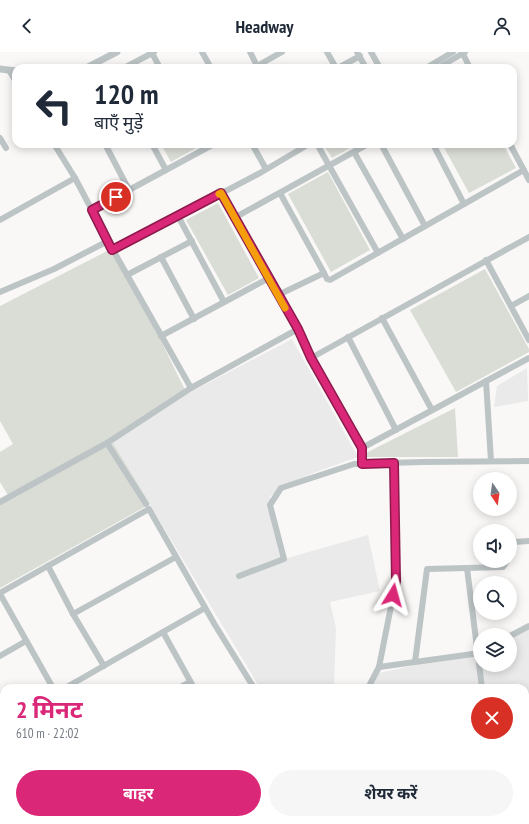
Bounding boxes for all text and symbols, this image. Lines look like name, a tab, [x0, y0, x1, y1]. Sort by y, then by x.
icon: back	[16, 15, 38, 37]
text: Headway	[235, 15, 294, 38]
icon: person	[491, 15, 513, 37]
text: 120 m	[94, 75, 158, 112]
icon: left	[28, 80, 80, 132]
text: बाएँ मुड़ें	[94, 111, 143, 134]
pin	[99, 180, 133, 214]
icon: arrive	[105, 186, 127, 208]
north arrow	[473, 472, 517, 516]
map controls	[473, 472, 517, 672]
button: sound	[473, 524, 517, 568]
position arrow	[372, 574, 414, 616]
button: search	[473, 576, 517, 620]
button: layers	[473, 628, 517, 672]
text: 2 मिनट	[16, 694, 83, 725]
button: close	[471, 697, 513, 739]
text: 610 m · 22:02	[16, 725, 79, 742]
button: बाहर	[16, 770, 261, 816]
button: शेयर करें	[269, 770, 513, 816]

